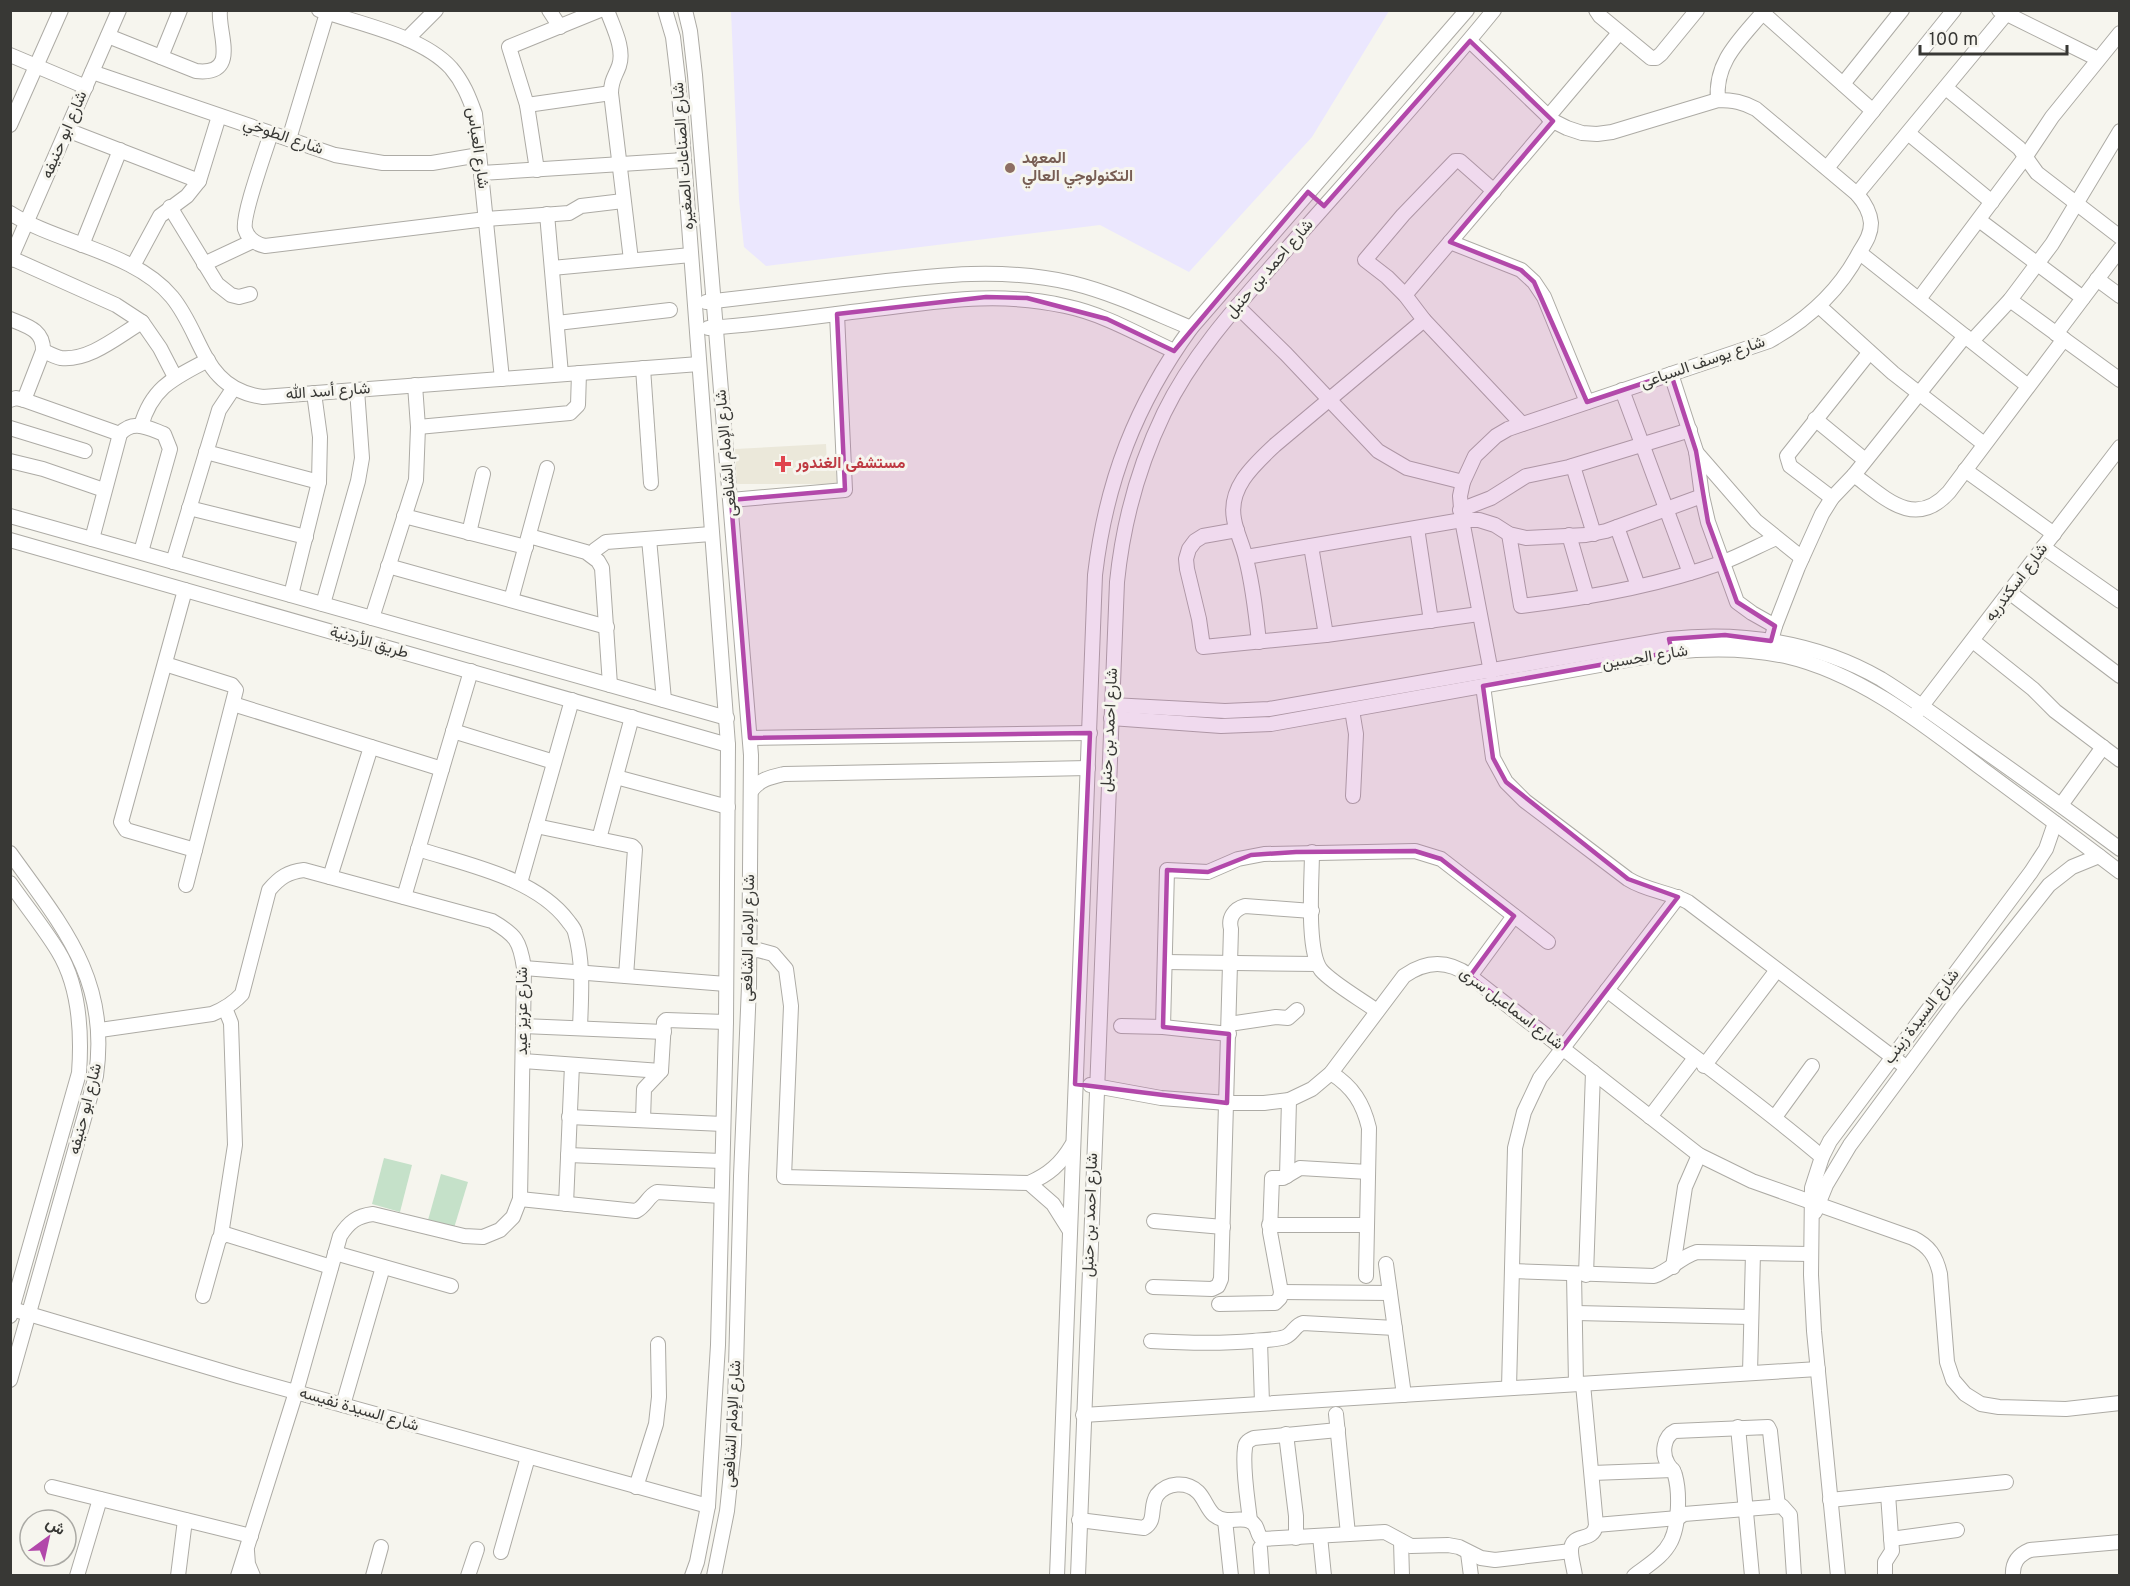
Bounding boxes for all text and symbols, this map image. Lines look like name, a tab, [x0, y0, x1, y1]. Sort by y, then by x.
scale bar	[1920, 18, 2067, 56]
text: 100 m	[1929, 29, 1978, 52]
street label: شارع الصناعات الصغيره	[669, 82, 699, 230]
street label: شارع ابو حنيفه	[38, 88, 92, 182]
street label: شارع العباس	[461, 106, 493, 190]
street label: شارع الطوخي	[240, 114, 326, 162]
place label: المعهد التكنولوجي العالي	[1022, 149, 1133, 189]
marker: المعهد التكنولوجي العالي	[1003, 161, 1017, 175]
street label: شارع احمد بن حنبل	[1222, 216, 1318, 322]
street label: شارع يوسف السباعى	[1638, 332, 1768, 394]
street label: شارع أسد الله	[285, 378, 371, 405]
street label: شارع الإمام الشافعى	[711, 389, 743, 517]
place label: مستشفى الغندور	[795, 454, 906, 474]
marker: مستشفى الغندور	[774, 455, 792, 473]
street label: شارع اسكندريه	[1981, 540, 2053, 626]
street label: طريق الأردنية	[327, 622, 411, 664]
street label: شارع الحسين	[1601, 641, 1689, 675]
street label: شارع احمد بن حنبل	[1097, 667, 1123, 793]
street label: شارع الإمام الشافعى	[738, 874, 760, 1002]
street label: شارع اسماعيل سرى	[1455, 963, 1567, 1055]
street label: شارع السيدة زينب	[1880, 965, 1964, 1069]
street label: شارع عزيز عيد	[513, 967, 533, 1055]
street label: شارع ابو حنيفه	[65, 1061, 107, 1157]
street label: شارع احمد بن حنبل	[1079, 1153, 1103, 1277]
street label: شارع الإمام الشافعى	[720, 1360, 746, 1488]
street label: شارع السيدة نفيسه	[297, 1383, 421, 1437]
north arrow	[18, 1508, 78, 1568]
text: ش	[42, 1513, 69, 1541]

